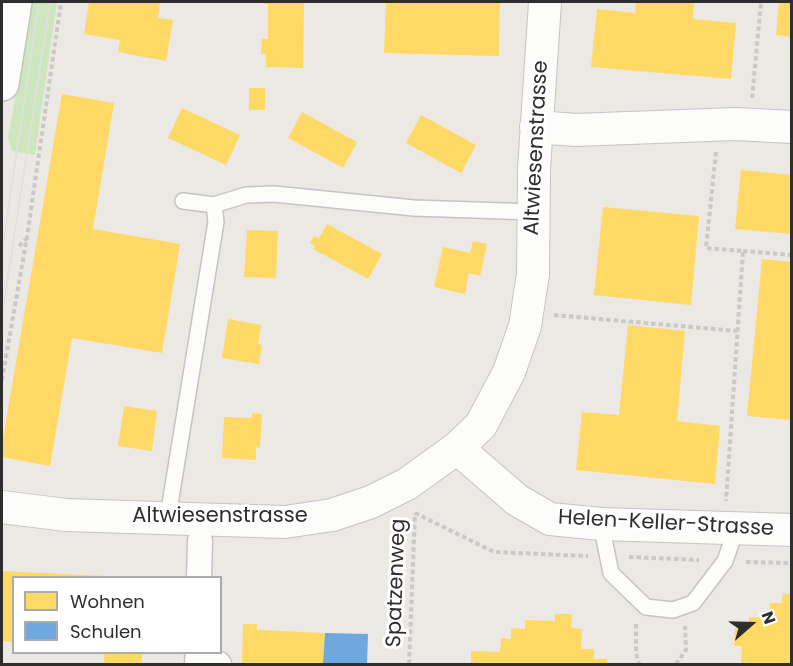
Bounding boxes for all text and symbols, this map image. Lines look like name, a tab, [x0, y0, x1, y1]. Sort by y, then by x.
street label: Altwiesenstrasse	[520, 60, 554, 236]
street label: Altwiesenstrasse	[132, 504, 308, 530]
street label: Helen-Keller-Strasse	[557, 506, 775, 542]
street label: Spatzenweg	[382, 518, 412, 648]
legend	[12, 576, 222, 654]
text: Wohnen	[70, 589, 145, 614]
north arrow	[721, 594, 781, 654]
text: N	[756, 608, 781, 627]
text: Schulen	[70, 619, 142, 644]

